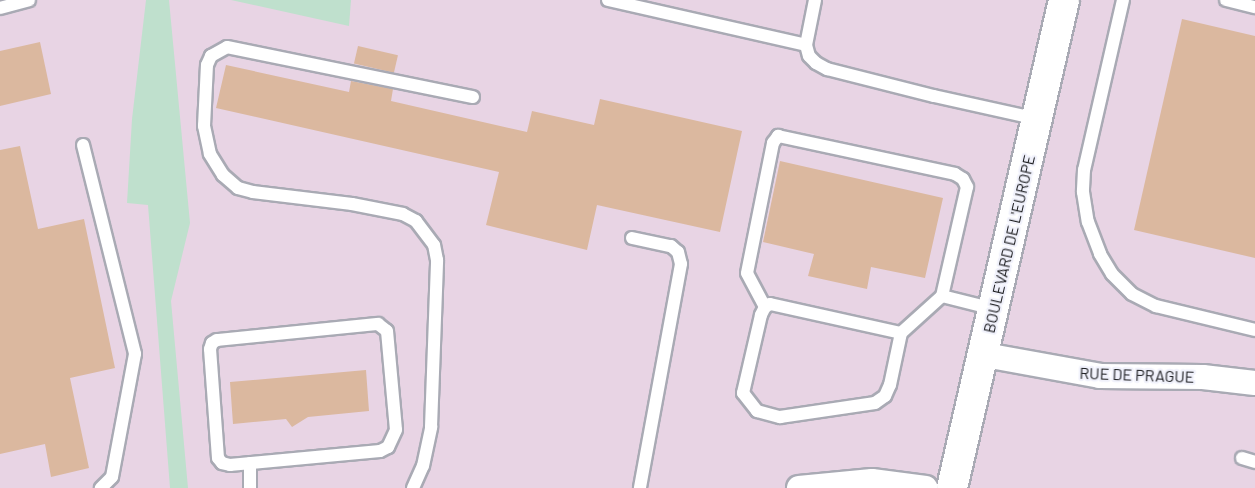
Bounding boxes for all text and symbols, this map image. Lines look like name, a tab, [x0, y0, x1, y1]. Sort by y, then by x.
street label: BOULEVARD DE L'EUROPE	[979, 153, 1039, 335]
street label: RUE DE PRAGUE	[1079, 363, 1195, 387]

